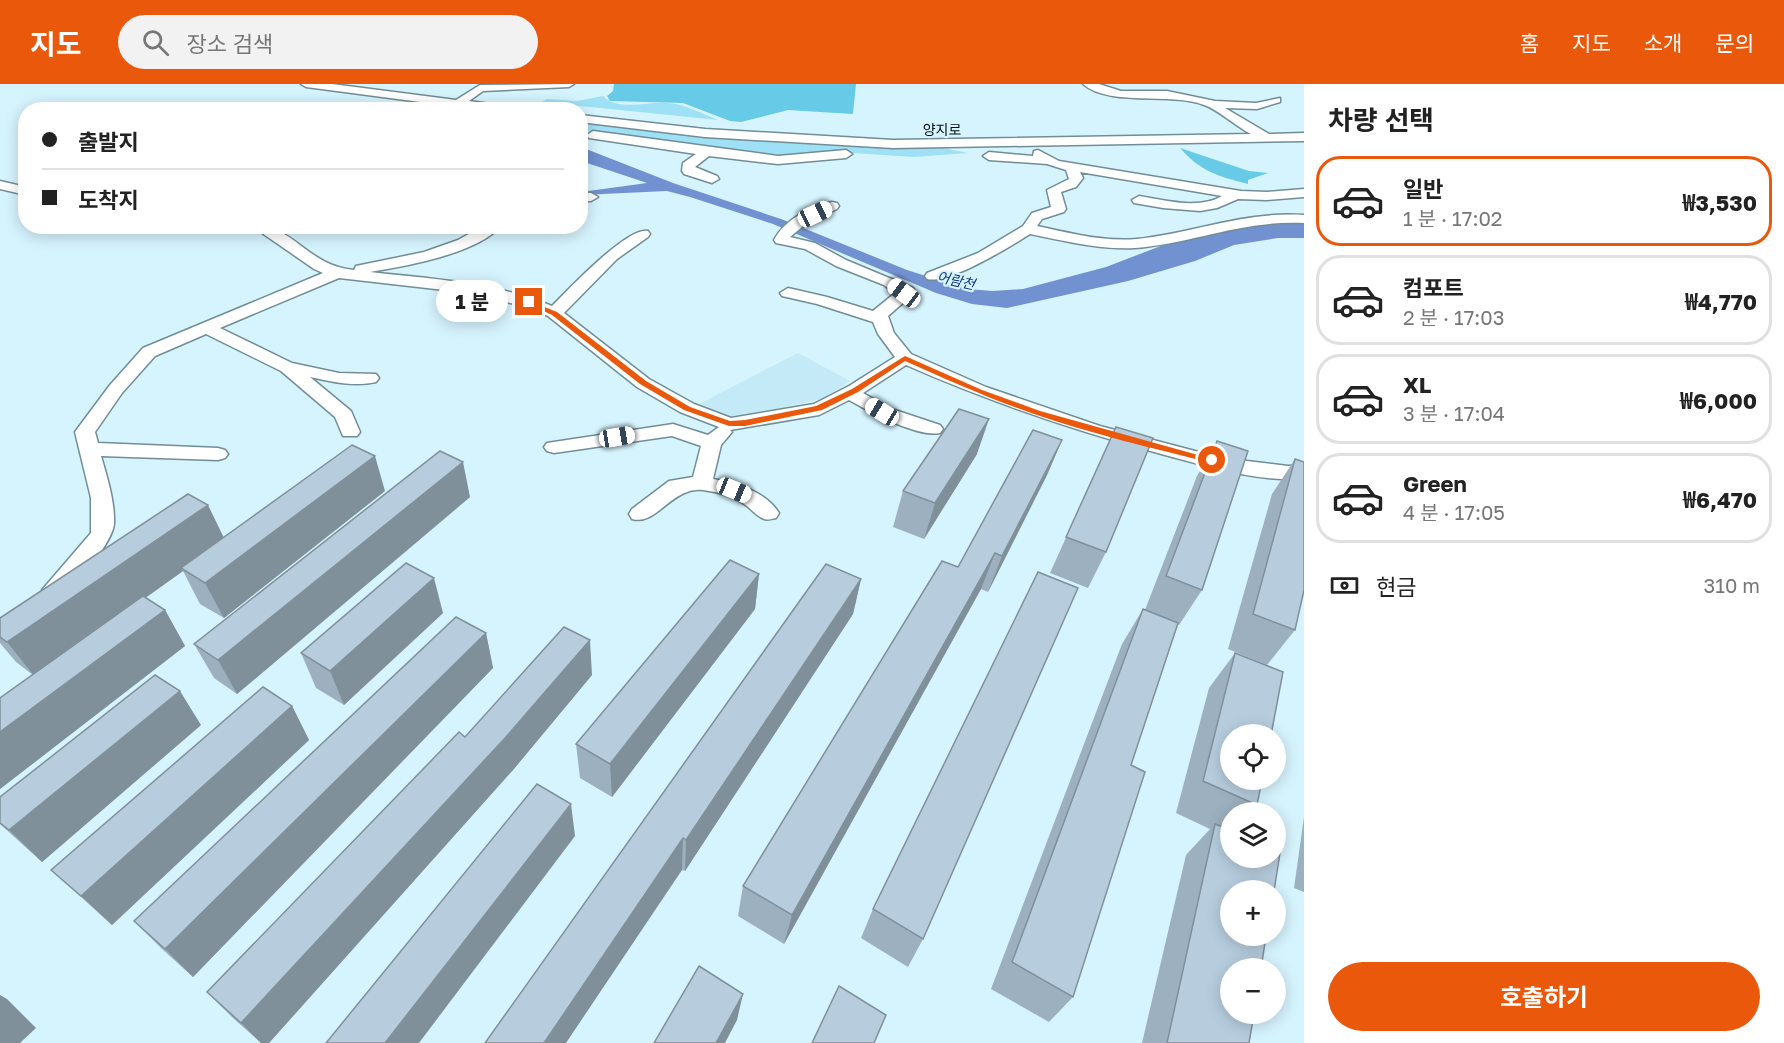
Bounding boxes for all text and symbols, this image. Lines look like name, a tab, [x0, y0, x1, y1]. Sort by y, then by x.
search box	[118, 15, 538, 69]
icon: search	[139, 26, 172, 59]
text: 지도	[30, 27, 82, 60]
text: 장소 검색	[187, 30, 273, 57]
text: 홈	[1520, 30, 1539, 56]
text: 지도	[1572, 30, 1611, 56]
text: 소개	[1644, 30, 1682, 56]
text: 문의	[1715, 30, 1754, 56]
text: 차량 선택	[1328, 104, 1434, 136]
street label: 양지로	[923, 121, 961, 138]
text: 출발지	[78, 128, 139, 155]
icon: car	[1331, 174, 1385, 228]
text: 일반	[1403, 175, 1443, 202]
text: 도착지	[78, 186, 139, 213]
text: ₩3,530	[1682, 189, 1757, 216]
car	[795, 198, 835, 230]
text: 1 분 · 17:02	[1403, 206, 1502, 230]
water label: 어람천	[935, 267, 978, 293]
icon: car	[1331, 273, 1385, 327]
text: 컴포트	[1403, 274, 1464, 301]
car	[884, 275, 924, 311]
callout: 1 분	[436, 281, 508, 323]
route end	[515, 288, 542, 315]
text: ₩4,770	[1685, 288, 1757, 315]
text: 1 분	[455, 289, 489, 313]
text: 2 분 · 17:03	[1403, 305, 1504, 329]
text: XL	[1403, 371, 1431, 398]
icon: car	[1331, 372, 1385, 426]
text: ₩6,000	[1680, 387, 1757, 414]
car	[862, 395, 902, 429]
text: 3 분 · 17:04	[1403, 401, 1505, 425]
car	[598, 425, 636, 449]
route start	[1198, 446, 1225, 473]
text: Green	[1403, 470, 1467, 497]
icon: car	[1331, 471, 1385, 525]
car	[714, 475, 754, 505]
text: ₩6,470	[1683, 486, 1757, 513]
text: 4 분 · 17:05	[1403, 500, 1505, 524]
icon: cash	[1328, 569, 1361, 602]
text: 현금	[1376, 573, 1416, 600]
text: 310 m	[1704, 573, 1760, 597]
map controls	[1220, 724, 1286, 1024]
button: locate	[1220, 724, 1286, 790]
button: layers	[1220, 802, 1286, 868]
button: +	[1220, 880, 1286, 946]
button: −	[1220, 958, 1286, 1024]
button: 호출하기	[1328, 962, 1760, 1031]

